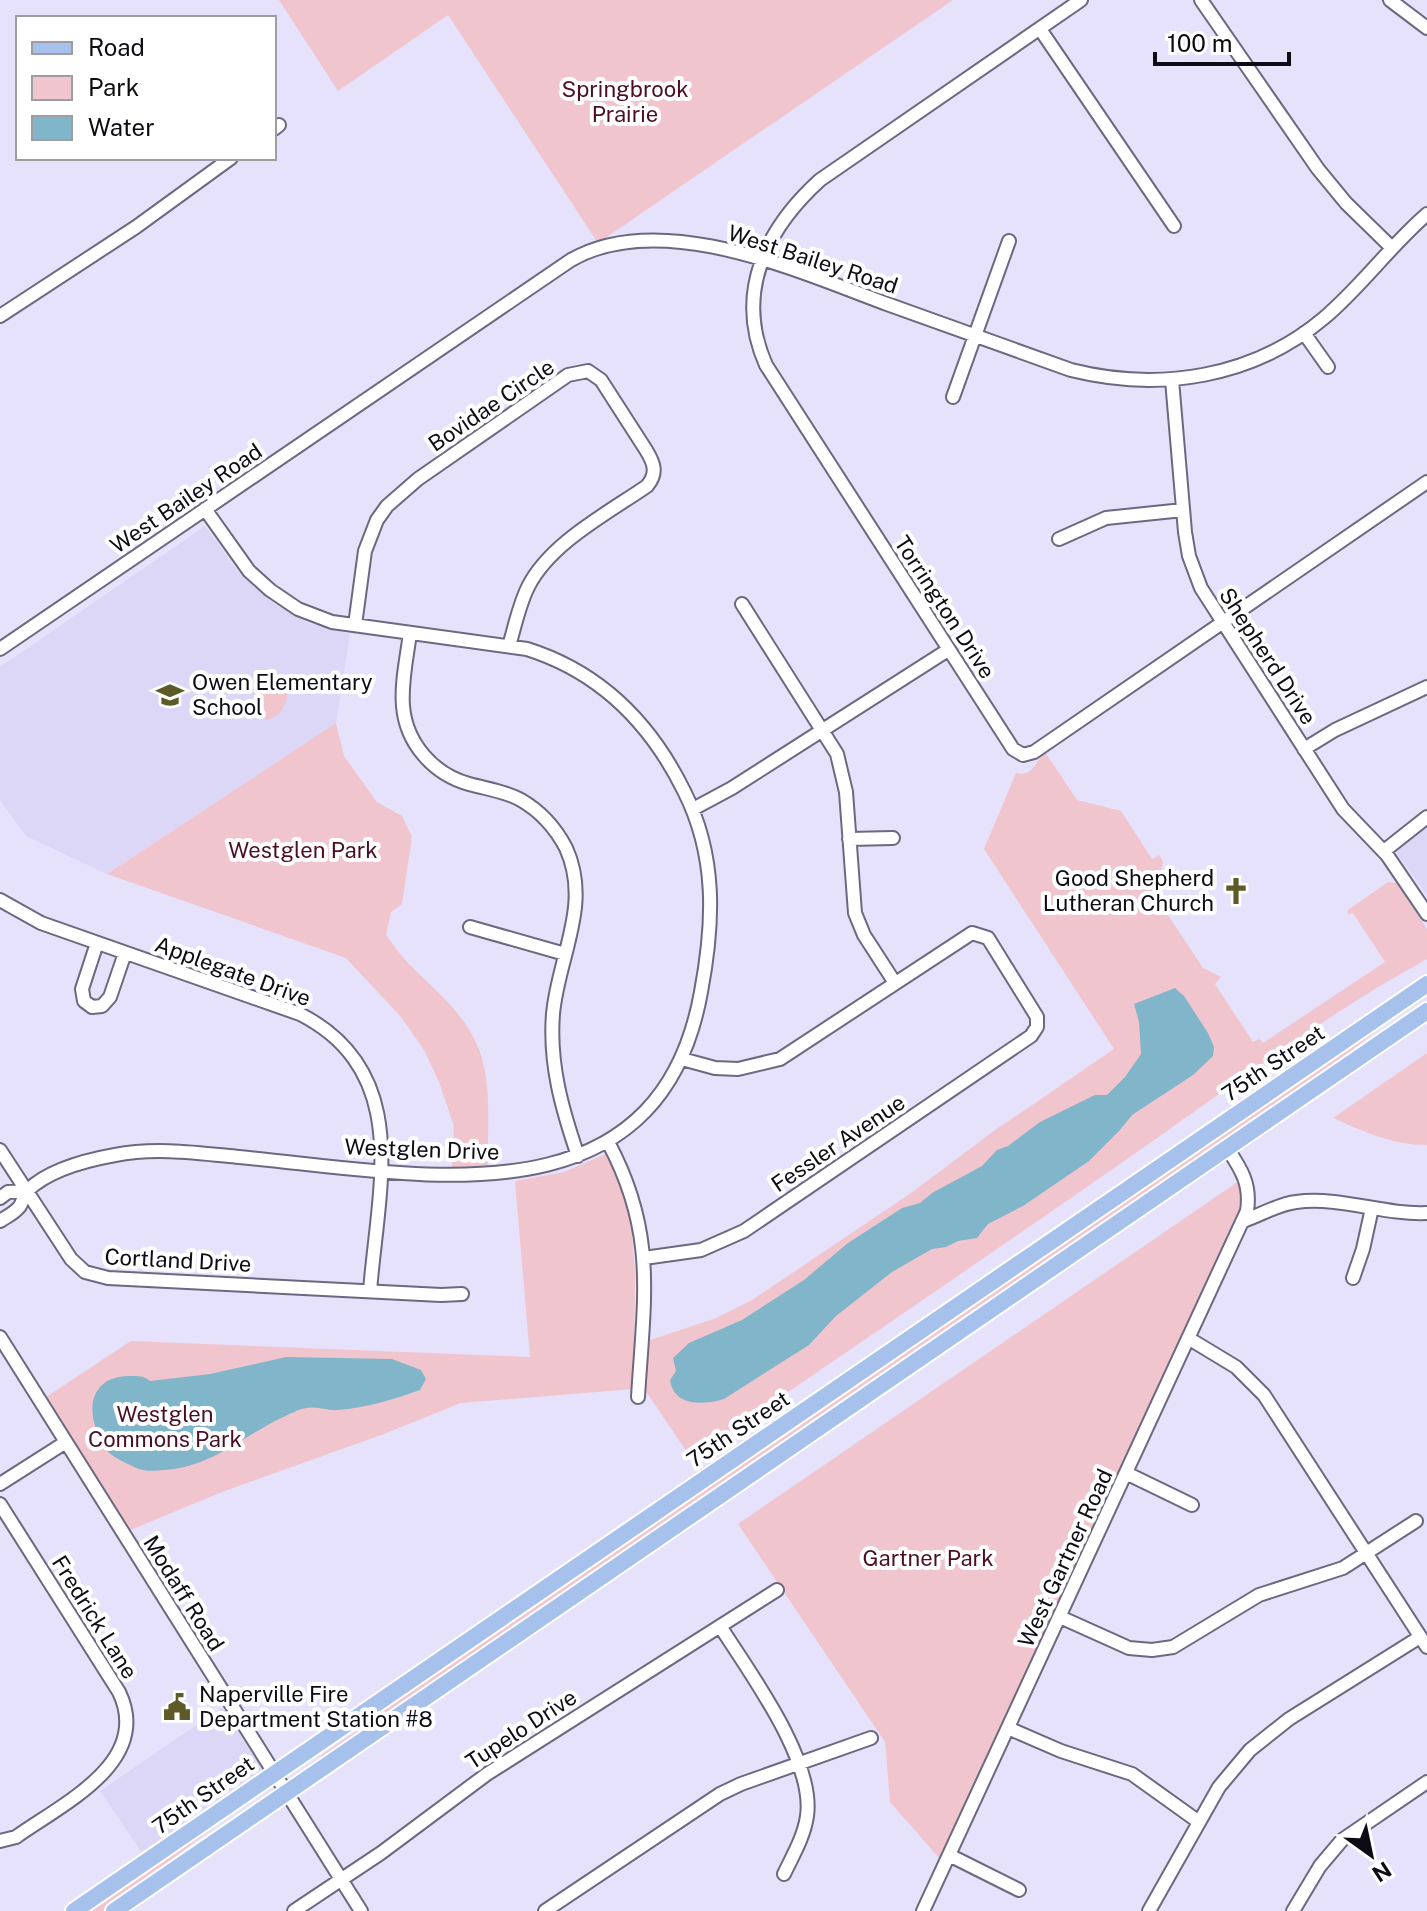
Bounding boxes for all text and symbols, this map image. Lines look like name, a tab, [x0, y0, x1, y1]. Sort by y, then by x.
legend	[16, 16, 276, 160]
scale bar	[1155, 16, 1289, 66]
text: 100 m	[1167, 29, 1233, 57]
text: Road	[88, 33, 145, 61]
text: Park	[88, 73, 139, 101]
park label: Springbrook Prairie	[561, 76, 689, 127]
text: Water	[88, 113, 155, 141]
street label: West Bailey Road	[725, 219, 901, 299]
street label: Bovidae Circle	[423, 353, 559, 457]
street label: West Bailey Road	[105, 438, 267, 558]
street label: Torrington Drive	[889, 531, 1001, 683]
street label: Shepherd Drive	[1214, 583, 1322, 729]
place label: Owen Elementary School	[192, 669, 373, 720]
school or university icon: Owen Elementary School	[155, 680, 185, 710]
park label: Westglen Park	[228, 837, 378, 863]
place label: Good Shepherd Lutheran Church	[1043, 865, 1214, 916]
church icon: Good Shepherd Lutheran Church	[1221, 876, 1251, 906]
street label: Applegate Drive	[152, 931, 314, 1011]
street label: 75th Street	[1217, 1019, 1329, 1107]
street label: Fessler Avenue	[766, 1089, 910, 1197]
street label: Westglen Drive	[344, 1133, 500, 1165]
street label: Cortland Drive	[104, 1243, 252, 1277]
street label: 75th Street	[682, 1385, 794, 1473]
park label: Westglen Commons Park	[88, 1401, 242, 1452]
street label: West Gartner Road	[1012, 1465, 1118, 1651]
street label: Modaff Road	[138, 1531, 230, 1655]
park label: Gartner Park	[862, 1545, 994, 1571]
street label: Fredrick Lane	[47, 1551, 143, 1683]
place label: Naperville Fire Department Station #8	[199, 1681, 433, 1732]
street label: Tupelo Drive	[461, 1684, 581, 1774]
public building icon: Naperville Fire Department Station #8	[162, 1692, 192, 1722]
street label: 75th Street	[147, 1750, 259, 1840]
north arrow	[1331, 1815, 1411, 1895]
text: N	[1368, 1856, 1396, 1887]

